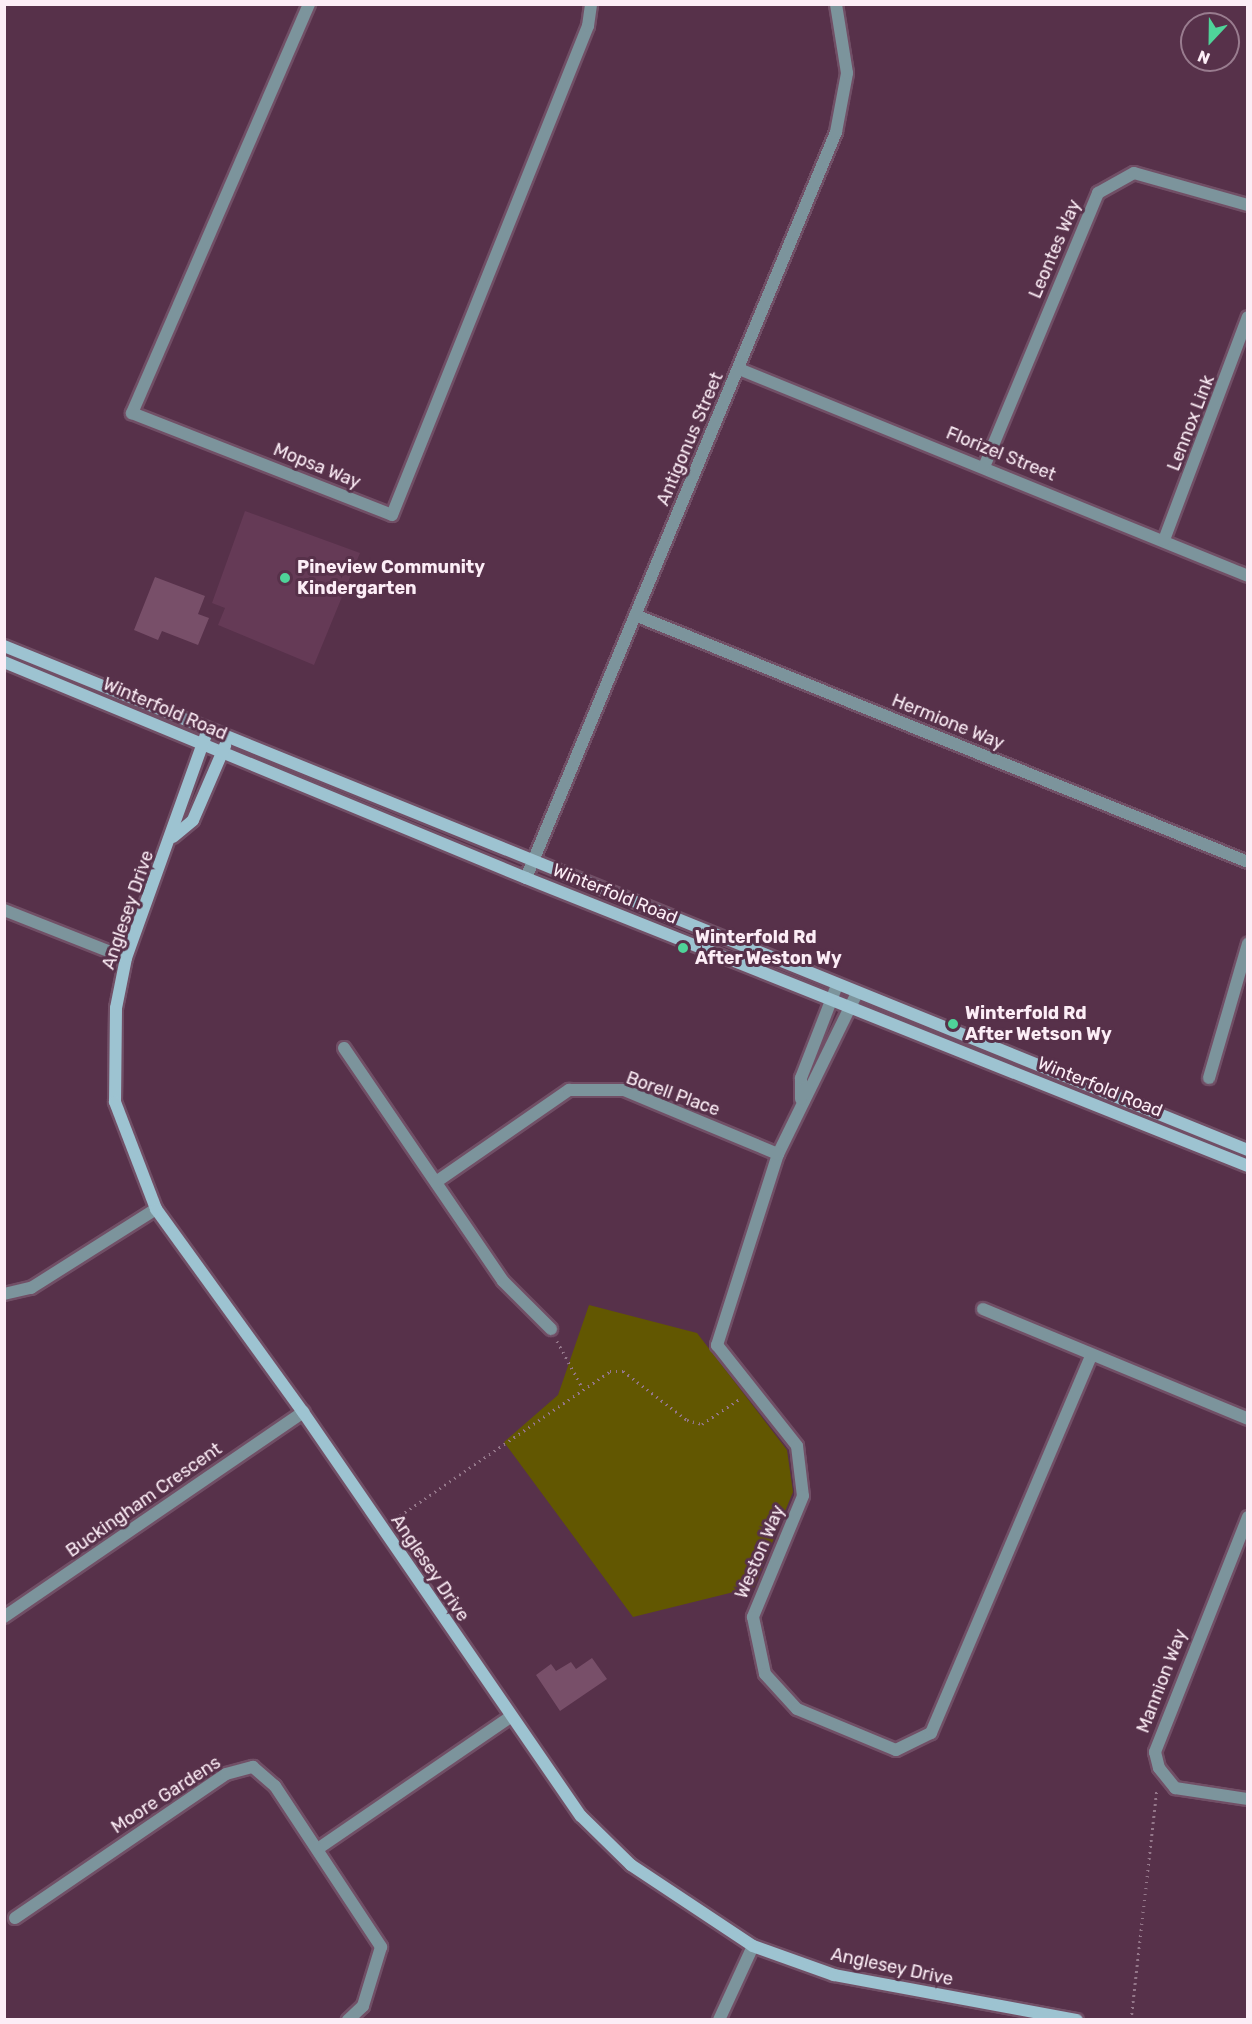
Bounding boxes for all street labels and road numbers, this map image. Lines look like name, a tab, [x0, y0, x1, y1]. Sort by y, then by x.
street label: Leontes Way	[1024, 196, 1086, 302]
street label: Antigonus Street	[652, 369, 728, 509]
street label: Lennox Link	[1163, 372, 1219, 474]
street label: Florizel Street	[943, 422, 1059, 486]
street label: Mopsa Way	[270, 439, 364, 493]
street label: Winterfold Road	[100, 673, 230, 745]
street label: Hermione Way	[889, 690, 1007, 754]
street label: Anglesey Drive	[97, 848, 159, 972]
street label: Winterfold Road	[549, 859, 681, 929]
street label: Winterfold Road	[1034, 1052, 1166, 1122]
street label: Borell Place	[623, 1067, 723, 1121]
street label: Buckingham Crescent	[62, 1438, 226, 1562]
street label: Weston Way	[731, 1502, 789, 1602]
street label: Anglesey Drive	[386, 1510, 474, 1626]
street label: Mannion Way	[1132, 1626, 1192, 1736]
street label: Moore Gardens	[107, 1752, 225, 1838]
street label: Anglesey Drive	[829, 1943, 955, 1991]

